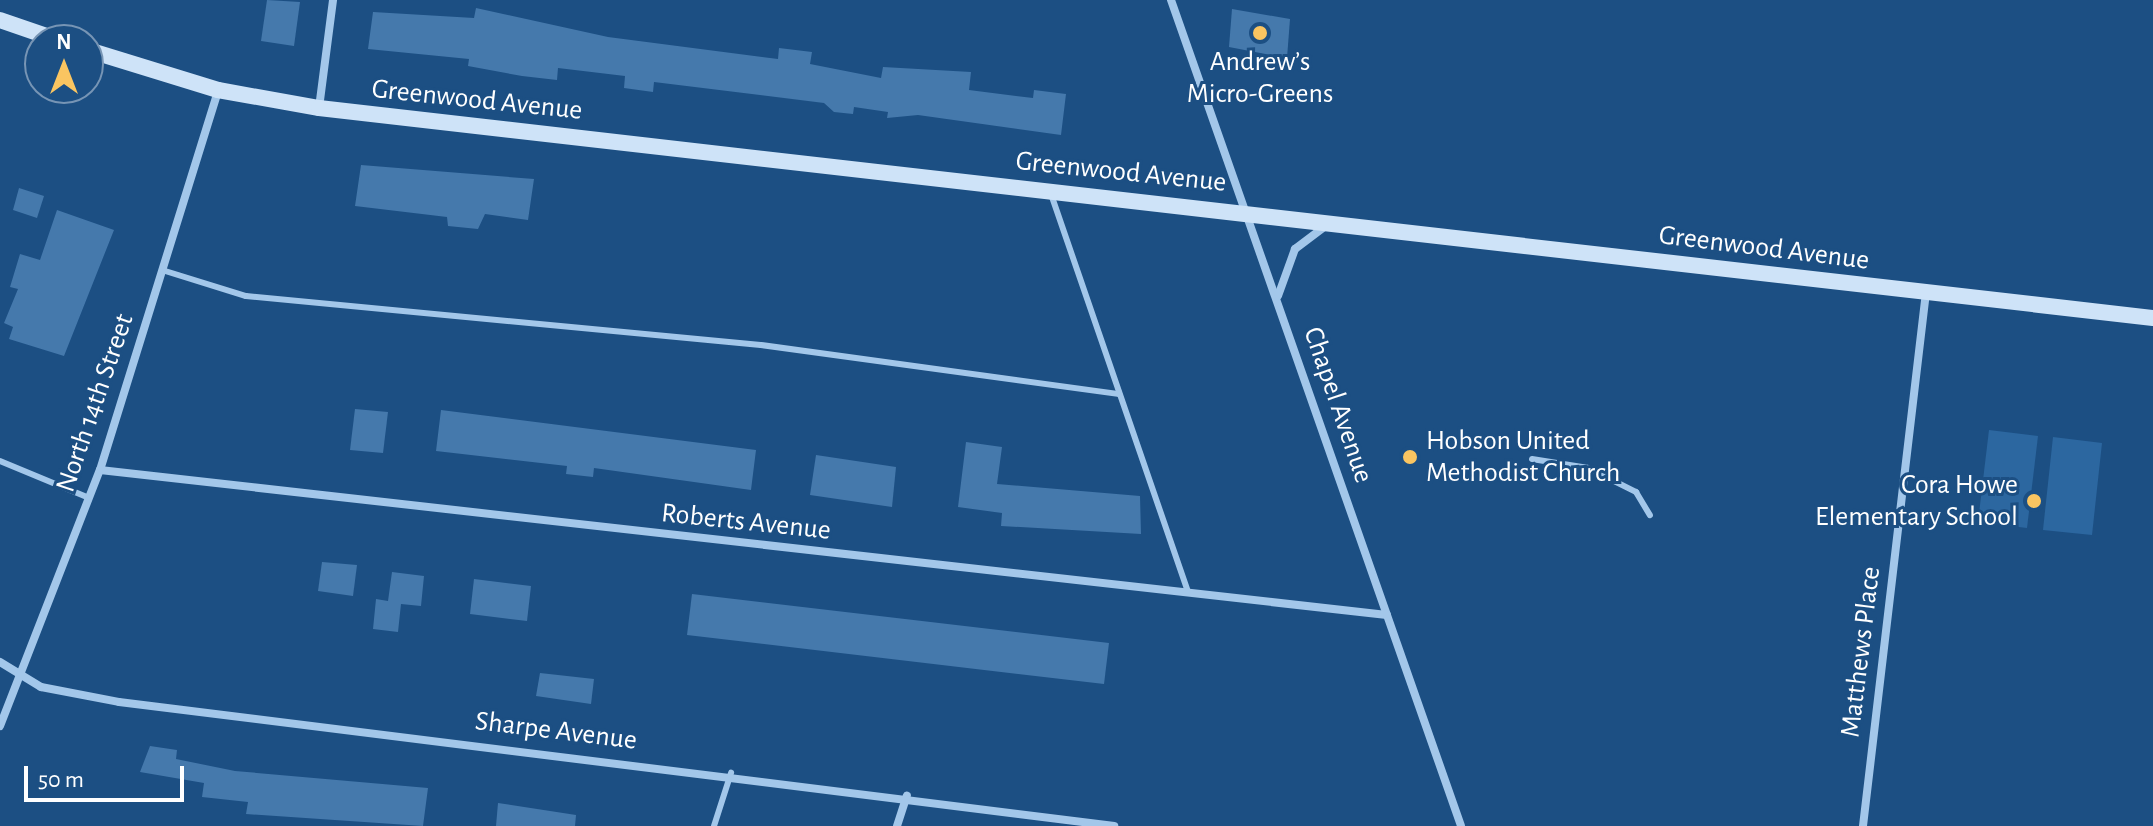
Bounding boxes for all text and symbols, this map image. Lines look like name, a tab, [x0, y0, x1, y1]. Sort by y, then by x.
north arrow	[24, 24, 104, 104]
marker: Andrew’s Micro-Greens	[1251, 24, 1269, 42]
text: N	[56, 31, 72, 53]
place label: Andrew’s Micro-Greens	[1187, 45, 1333, 111]
street label: Greenwood Avenue	[370, 72, 584, 128]
street label: Greenwood Avenue	[1014, 144, 1228, 200]
street label: Greenwood Avenue	[1657, 218, 1871, 278]
street label: North 14th Street	[49, 309, 141, 497]
street label: Chapel Avenue	[1296, 323, 1380, 487]
place label: Hobson United Methodist Church	[1426, 424, 1620, 490]
marker: Hobson United Methodist Church	[1401, 448, 1419, 466]
place label: Cora Howe Elementary School	[1815, 468, 2018, 534]
marker: Cora Howe Elementary School	[2025, 492, 2043, 510]
street label: Roberts Avenue	[660, 496, 832, 548]
street label: Matthews Place	[1834, 565, 1888, 739]
street label: Sharpe Avenue	[473, 704, 639, 758]
scale bar	[28, 750, 188, 800]
text: 50 m	[38, 768, 84, 792]

